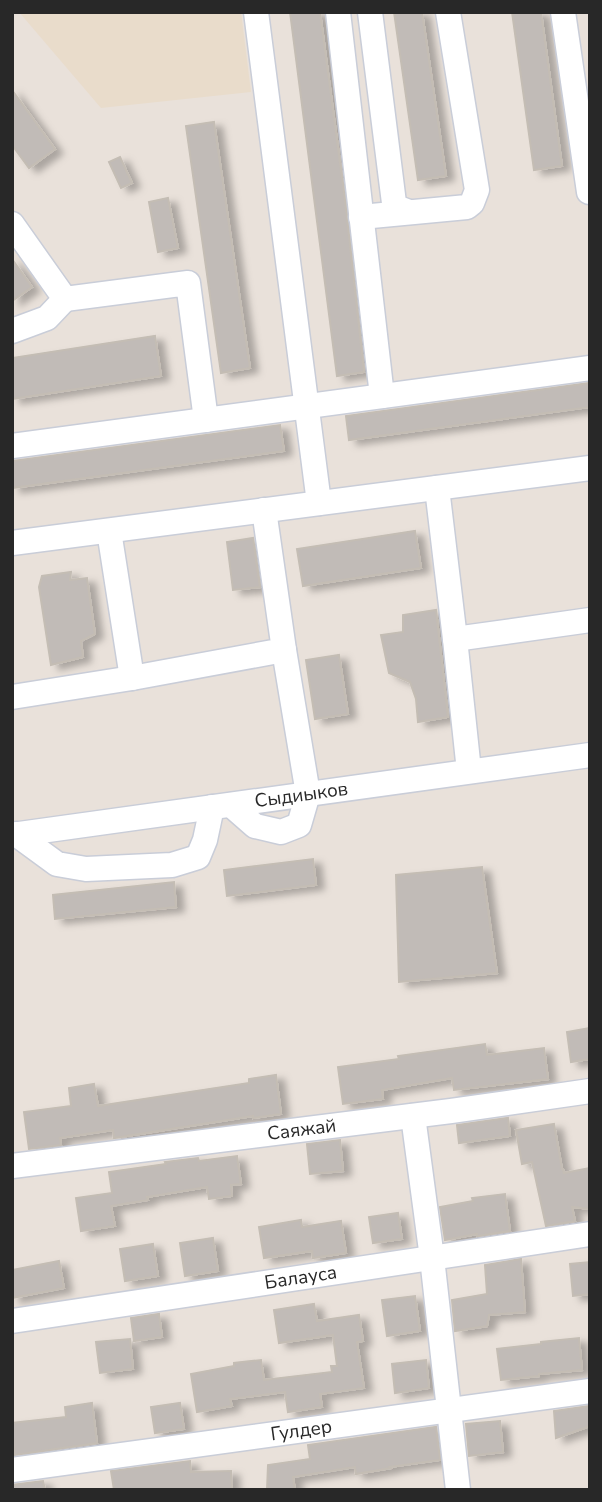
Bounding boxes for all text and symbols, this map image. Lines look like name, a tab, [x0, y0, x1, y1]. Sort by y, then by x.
street label: Сыдиыков	[253, 776, 350, 814]
street label: Саяжай	[266, 1112, 338, 1147]
street label: Балауса	[263, 1259, 339, 1296]
street label: Гулдер	[269, 1413, 334, 1448]

